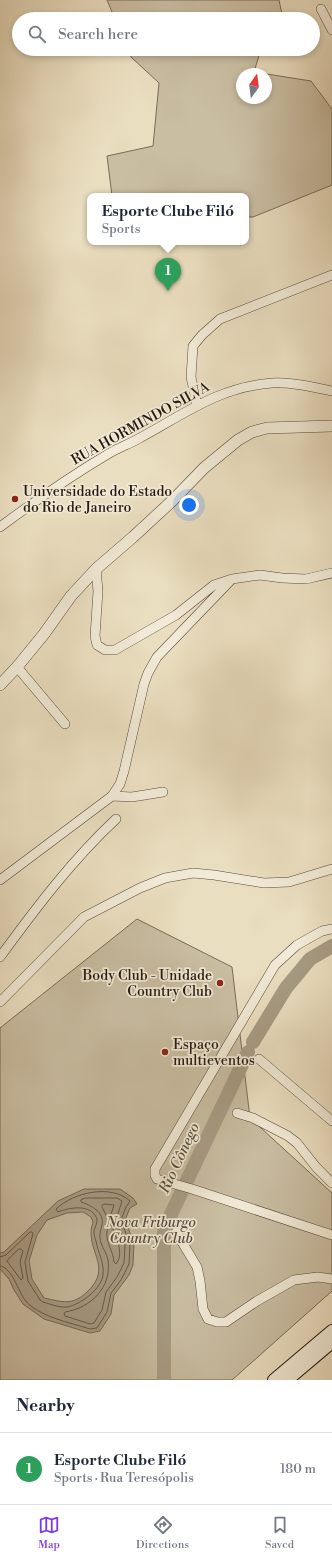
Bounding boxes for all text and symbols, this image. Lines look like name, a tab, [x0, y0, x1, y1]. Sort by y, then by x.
search box	[12, 12, 320, 56]
icon: search	[26, 23, 48, 45]
text: Search here	[58, 25, 138, 44]
north arrow	[236, 68, 272, 104]
popup	[87, 193, 249, 245]
text: Esporte Clube Filó	[102, 202, 234, 221]
text: Sports	[102, 221, 140, 237]
pin: 1	[155, 258, 181, 291]
street label: RUA HORMINDO SILVA	[68, 378, 213, 469]
place label: Universidade do Estado do Rio de Janeiro	[23, 483, 172, 517]
marker: Universidade do Estado do Rio de Janeiro	[10, 494, 20, 504]
your location	[179, 495, 199, 515]
place label: Body Club - Unidade Country Club	[81, 967, 212, 1001]
marker: Body Club - Unidade Country Club	[215, 978, 225, 988]
place label: Espaço multieventos	[173, 1036, 255, 1070]
marker: Espaço multieventos	[160, 1047, 170, 1057]
water label: Rio Cônego	[154, 1120, 204, 1197]
park label: Nova Friburgo Country Club	[105, 1214, 196, 1248]
text: Nearby	[16, 1395, 75, 1417]
text: Esporte Clube Filó	[54, 1451, 186, 1470]
text: 1	[26, 1461, 32, 1477]
text: 180 m	[280, 1461, 316, 1477]
text: Sports · Rua Teresópolis	[54, 1470, 194, 1486]
tab: Map	[38, 1514, 60, 1552]
tab: Directions	[136, 1514, 189, 1552]
tab: Saved	[265, 1514, 294, 1552]

